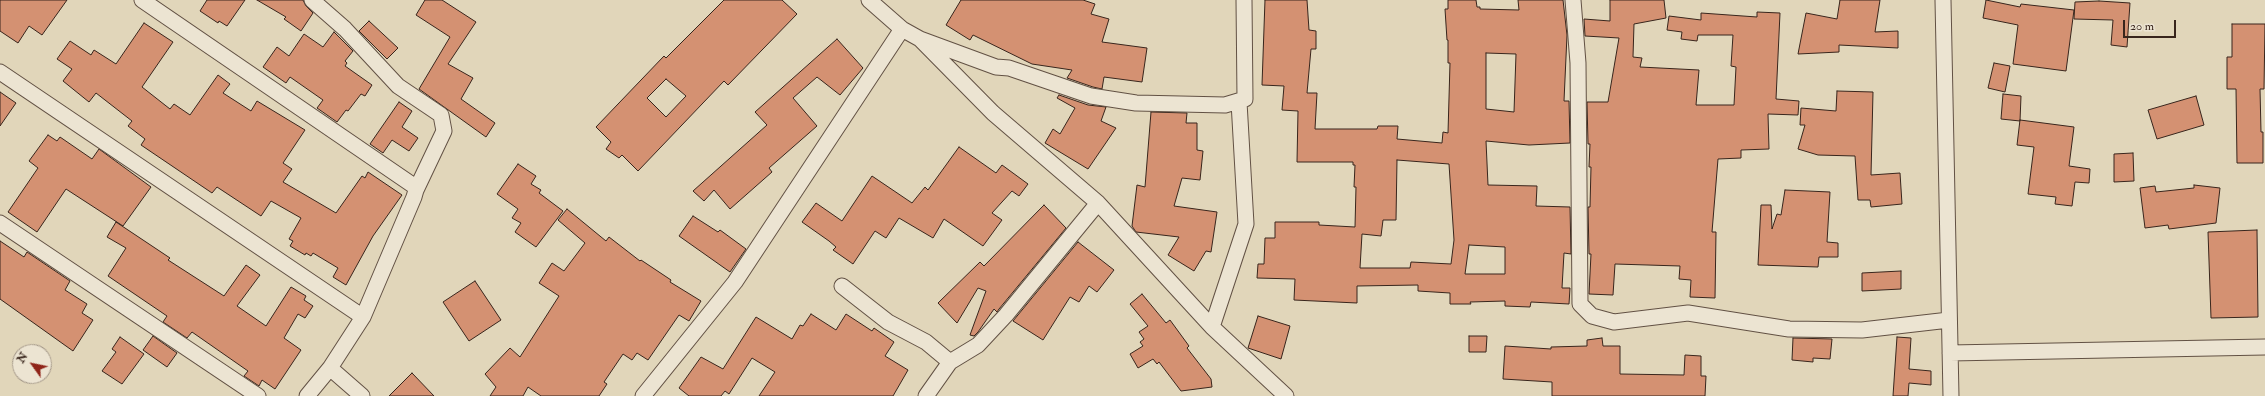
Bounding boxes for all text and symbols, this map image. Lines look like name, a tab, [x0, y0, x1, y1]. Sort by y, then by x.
scale bar	[2125, 12, 2178, 38]
text: 20 m	[2130, 19, 2154, 34]
north arrow	[12, 344, 52, 384]
text: N	[14, 350, 30, 365]

